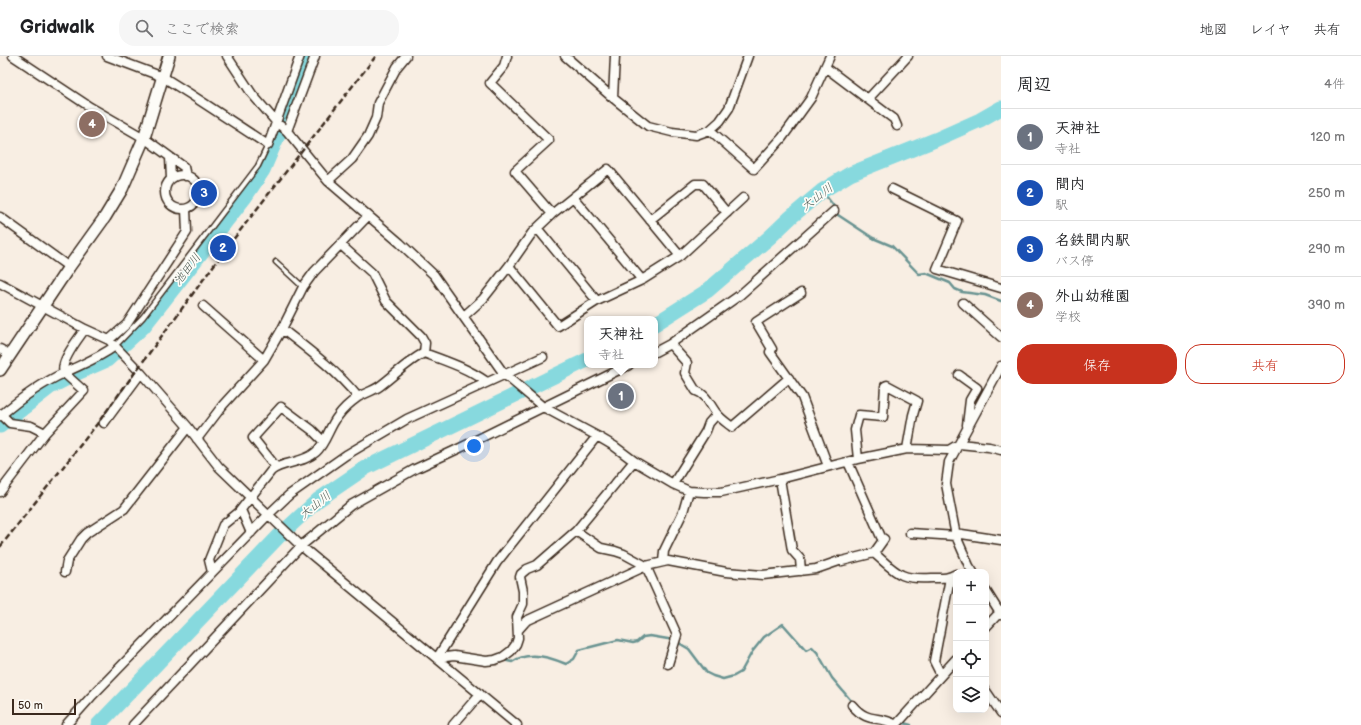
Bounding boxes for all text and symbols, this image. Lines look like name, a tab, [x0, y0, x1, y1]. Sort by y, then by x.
search box	[119, 10, 399, 46]
text: Gridwalk	[20, 16, 95, 39]
icon: search	[133, 17, 155, 39]
text: ここで検索	[165, 20, 240, 39]
text: 地図	[1200, 21, 1228, 38]
text: レイヤ	[1250, 21, 1291, 38]
text: 共有	[1313, 21, 1341, 38]
text: 周辺	[1017, 75, 1051, 95]
text: 4件	[1324, 76, 1345, 92]
pin: 4	[79, 109, 105, 139]
text: 天神社	[1055, 119, 1100, 138]
text: 1	[1027, 129, 1033, 145]
text: 120 m	[1310, 129, 1345, 145]
text: 寺社	[1055, 141, 1081, 157]
text: 間内	[1055, 175, 1085, 194]
pin: 3	[191, 178, 217, 208]
water label: 大山川	[798, 181, 836, 214]
text: 2	[1026, 185, 1034, 201]
text: 250 m	[1308, 185, 1345, 201]
text: 駅	[1055, 197, 1068, 213]
text: 名鉄間内駅	[1055, 231, 1130, 250]
pin: 2	[210, 233, 236, 263]
text: 3	[1026, 241, 1034, 257]
text: 290 m	[1308, 241, 1345, 257]
water label: 池田川	[170, 251, 204, 288]
text: バス停	[1055, 253, 1094, 269]
text: 外山幼稚園	[1055, 287, 1130, 306]
text: 4	[1026, 297, 1034, 313]
text: 390 m	[1308, 297, 1345, 313]
text: 学校	[1055, 309, 1081, 325]
popup	[584, 316, 658, 368]
text: 天神社	[598, 325, 644, 344]
button: 保存	[1017, 344, 1177, 384]
button: 共有	[1185, 344, 1345, 384]
text: 寺社	[598, 347, 625, 363]
pin: 1	[608, 381, 634, 411]
your location	[464, 436, 484, 456]
water label: 大山川	[297, 488, 334, 523]
map controls	[953, 569, 989, 713]
button: +	[953, 569, 989, 605]
button: −	[953, 605, 989, 641]
button: locate	[953, 641, 989, 677]
button: layers	[953, 677, 989, 713]
scale bar	[12, 697, 76, 716]
text: 50 m	[18, 699, 43, 712]

